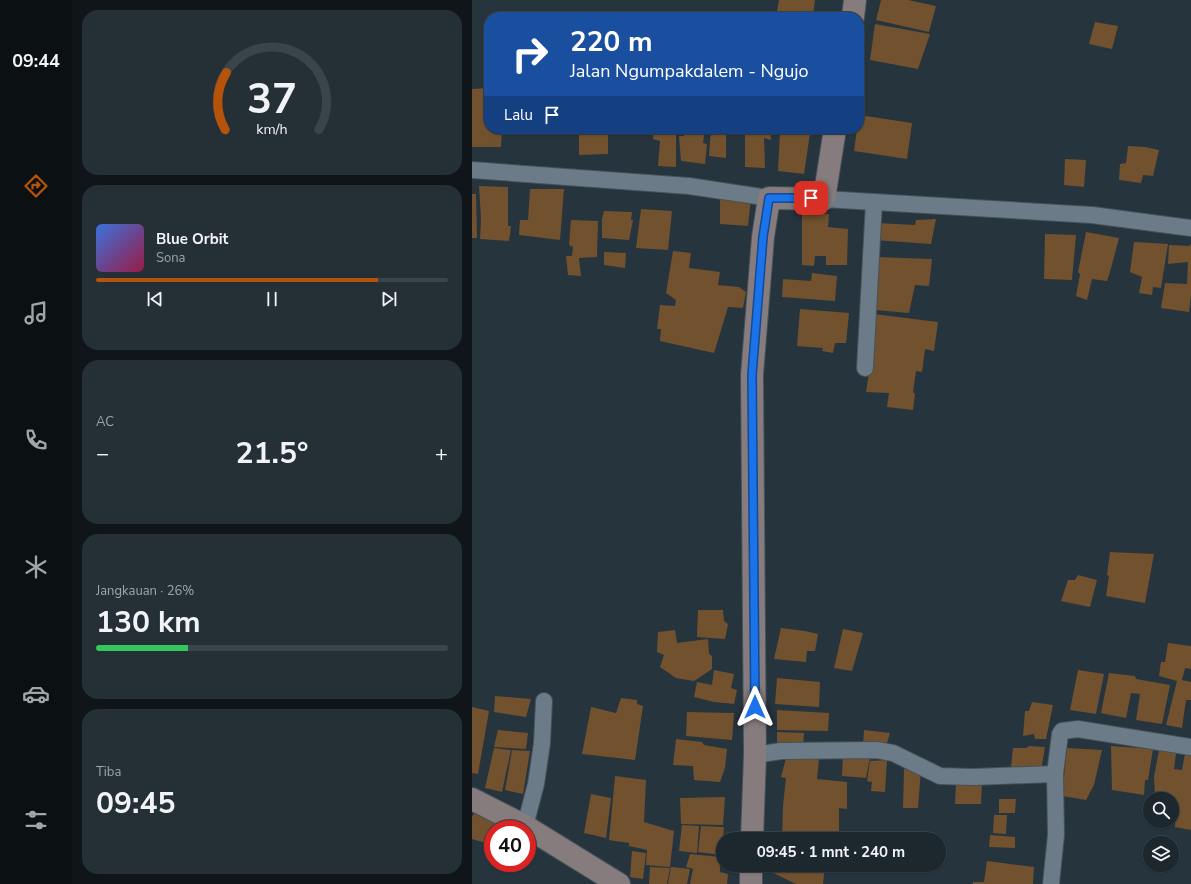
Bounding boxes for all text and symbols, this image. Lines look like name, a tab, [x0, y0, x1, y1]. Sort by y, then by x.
text: 220 m	[570, 23, 653, 61]
icon: right	[504, 28, 556, 80]
text: 09:44	[12, 49, 60, 73]
text: Jalan Ngumpakdalem - Ngujo	[570, 59, 809, 83]
text: 37	[247, 71, 297, 128]
icon: arrive	[541, 104, 563, 126]
text: Lalu	[504, 105, 533, 125]
text: km/h	[256, 120, 288, 139]
icon: directions	[22, 172, 50, 200]
pin	[794, 181, 828, 215]
icon: arrive	[800, 187, 822, 209]
text: Blue Orbit	[156, 229, 228, 249]
text: Sona	[156, 249, 186, 267]
icon: previous	[144, 288, 166, 310]
icon: pause	[261, 288, 283, 310]
icon: next	[378, 288, 400, 310]
icon: music	[22, 299, 50, 327]
text: AC	[96, 413, 114, 431]
icon: phone	[22, 426, 50, 454]
text: 21.5°	[236, 433, 308, 474]
text: −	[96, 439, 109, 469]
text: +	[435, 439, 448, 469]
icon: climate	[22, 553, 50, 581]
text: Jangkauan · 26%	[96, 582, 194, 600]
text: 130 km	[96, 602, 201, 643]
icon: car	[22, 680, 50, 708]
position arrow	[734, 686, 776, 728]
text: Tiba	[96, 763, 121, 781]
text: 09:45	[96, 783, 175, 824]
map controls	[1143, 792, 1179, 872]
button: search	[1143, 792, 1179, 828]
icon: filters	[22, 806, 50, 834]
speed limit sign: 40	[484, 820, 536, 872]
button: layers	[1143, 836, 1179, 872]
text: 09:45 · 1 mnt · 240 m	[757, 842, 905, 862]

